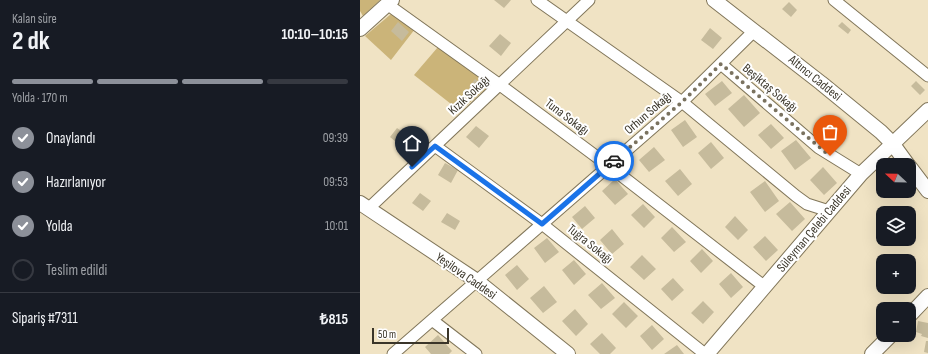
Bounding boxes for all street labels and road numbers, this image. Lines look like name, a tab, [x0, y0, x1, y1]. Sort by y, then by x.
street label: Altıncı Caddesi	[784, 51, 845, 104]
street label: Beşiktaş Sokağı	[739, 60, 801, 116]
street label: Kızık Sokağı	[445, 72, 493, 118]
street label: Orhun Sokağı	[621, 88, 675, 138]
street label: Tuna Sokağı	[542, 95, 592, 139]
street label: Süleyman Çelebi Caddesi	[773, 183, 855, 275]
street label: Tuğra Sokağı	[564, 221, 616, 267]
street label: Yeşilova Caddesi	[432, 249, 500, 303]

